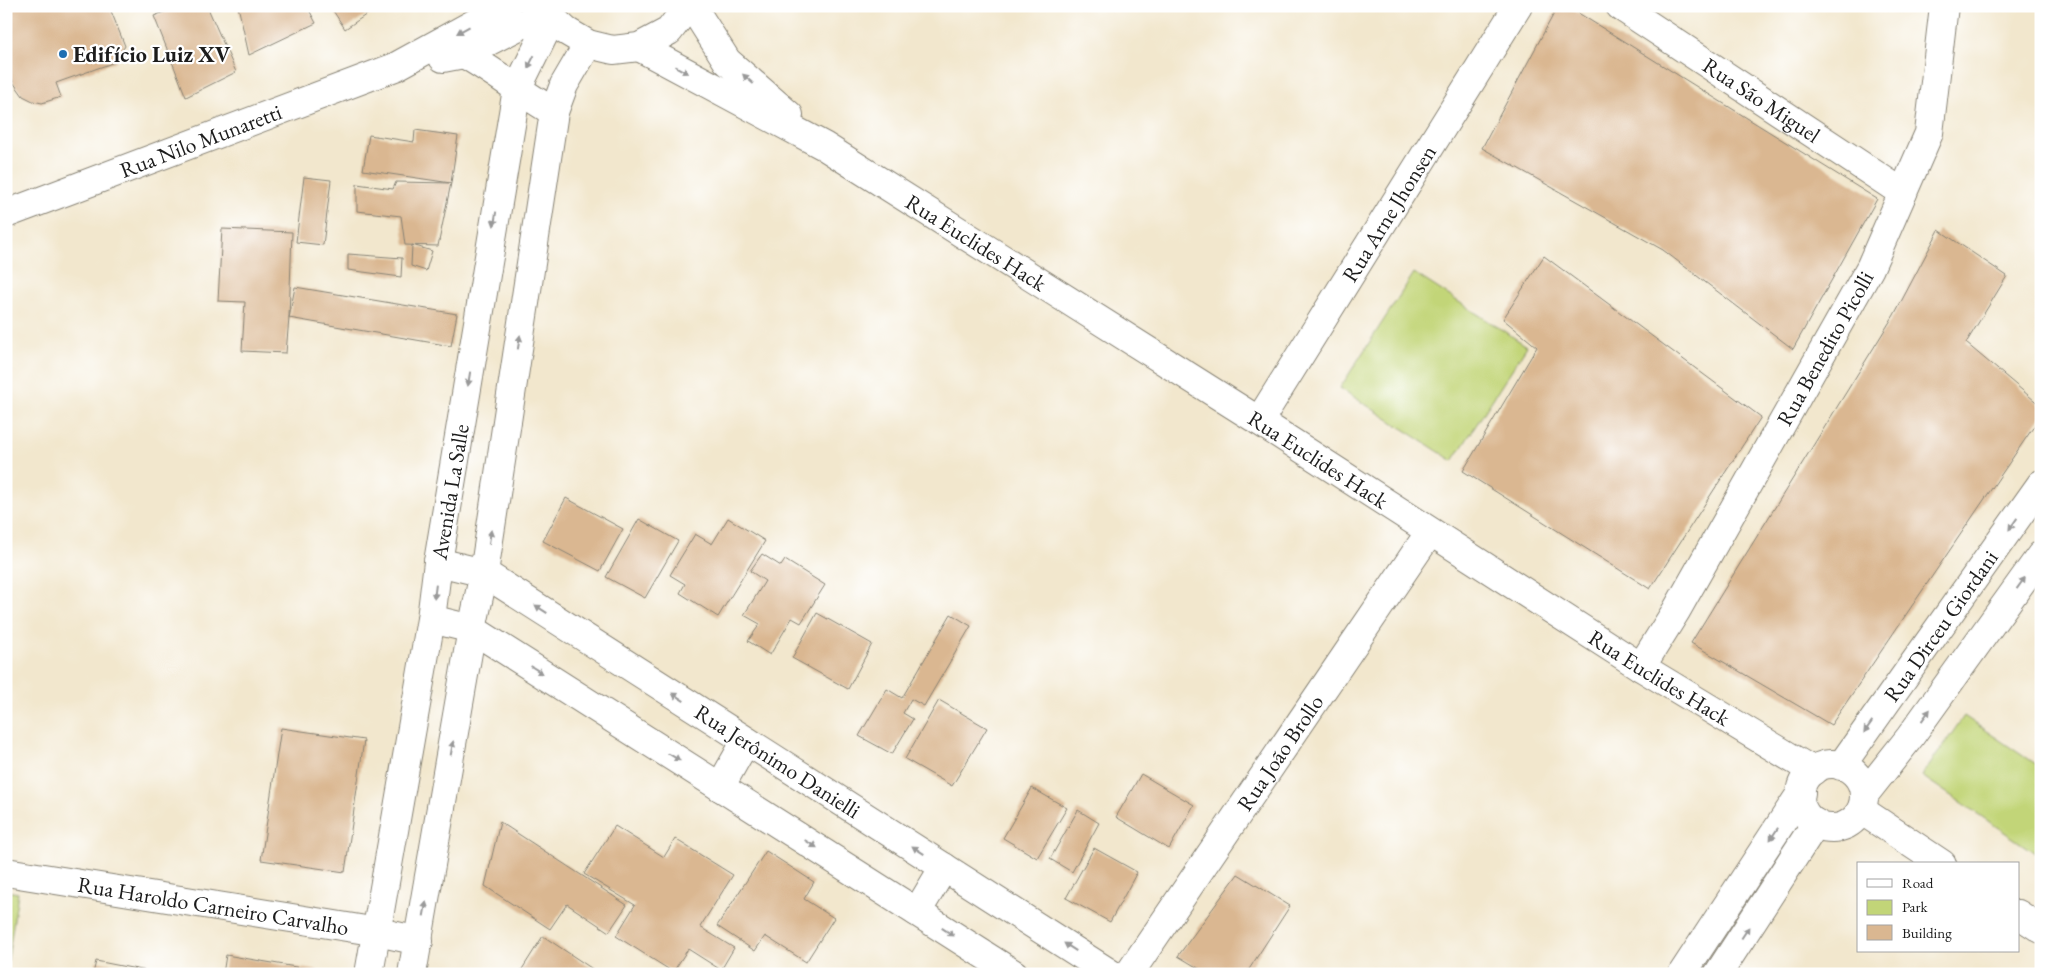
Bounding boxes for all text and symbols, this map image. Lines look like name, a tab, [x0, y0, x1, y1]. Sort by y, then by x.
one-way arrow	[456, 26, 471, 34]
place label: Edifício Luiz XV	[73, 40, 231, 69]
marker: Edifício Luiz XV	[57, 48, 69, 60]
street label: Rua São Miguel	[1697, 50, 1826, 149]
one-way arrow	[526, 54, 535, 69]
one-way arrow	[675, 66, 690, 74]
one-way arrow	[742, 73, 754, 85]
street label: Rua Nilo Munaretti	[116, 97, 286, 184]
street label: Rua Arne Jhonsen	[1335, 139, 1443, 287]
street label: Rua Euclides Hack	[900, 187, 1053, 298]
one-way arrow	[491, 211, 499, 227]
street label: Rua Benedito Picolli	[1769, 266, 1880, 431]
one-way arrow	[516, 333, 524, 349]
one-way arrow	[464, 372, 472, 388]
street label: Rua Euclides Hack	[1243, 403, 1395, 515]
street label: Avenida La Salle	[424, 421, 475, 563]
one-way arrow	[2008, 517, 2018, 530]
one-way arrow	[486, 529, 494, 545]
street label: Rua Dirceu Giordani	[1877, 544, 2004, 707]
one-way arrow	[2015, 577, 2026, 590]
one-way arrow	[431, 584, 439, 600]
one-way arrow	[535, 605, 548, 614]
street label: Rua Euclides Hack	[1583, 623, 1736, 732]
one-way arrow	[530, 665, 544, 675]
street label: Rua João Brollo	[1230, 689, 1330, 816]
one-way arrow	[672, 692, 685, 702]
street label: Rua Jerônimo Danielli	[689, 697, 866, 825]
one-way arrow	[1920, 708, 1930, 721]
one-way arrow	[1863, 721, 1873, 734]
one-way arrow	[448, 740, 456, 756]
one-way arrow	[667, 753, 681, 762]
one-way arrow	[1769, 827, 1779, 840]
one-way arrow	[804, 840, 818, 849]
one-way arrow	[912, 846, 925, 855]
legend	[1857, 862, 2020, 952]
street label: Rua Haroldo Carneiro Carvalho	[76, 869, 351, 942]
text: Road	[1902, 873, 1934, 892]
text: Park	[1902, 897, 1929, 916]
one-way arrow	[421, 900, 429, 916]
text: Building	[1902, 923, 1952, 942]
one-way arrow	[1740, 926, 1749, 939]
one-way arrow	[941, 927, 955, 936]
one-way arrow	[1063, 943, 1077, 952]

